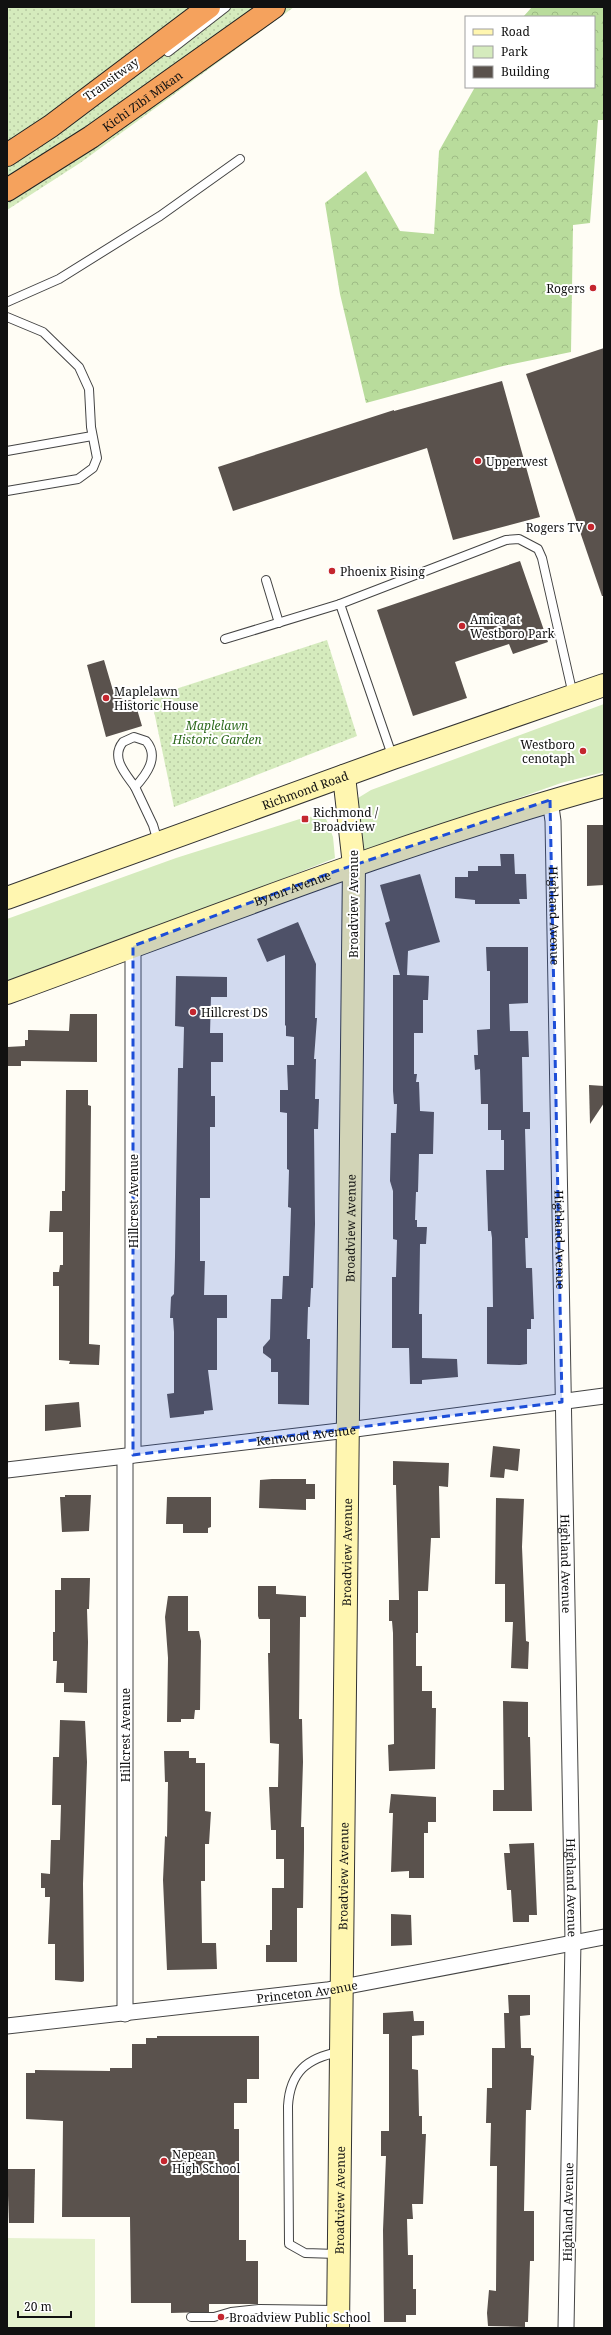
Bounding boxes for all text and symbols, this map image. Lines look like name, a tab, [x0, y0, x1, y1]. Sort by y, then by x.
legend	[465, 16, 595, 88]
text: Road	[501, 23, 531, 40]
text: Park	[501, 43, 529, 60]
street label: Transitway	[80, 53, 142, 105]
text: Building	[501, 63, 550, 80]
street label: Kichi Zībī Mīkan	[99, 66, 186, 135]
place label: Rogers	[546, 280, 585, 297]
marker: Rogers	[588, 283, 598, 293]
place label: Upperwest	[486, 453, 548, 470]
marker: Upperwest	[473, 456, 483, 466]
place label: Rogers TV	[526, 519, 584, 536]
marker: Rogers TV	[586, 522, 596, 532]
place label: Phoenix Rising	[340, 563, 426, 580]
marker: Phoenix Rising	[327, 566, 337, 576]
place label: Amica at Westboro Park	[470, 611, 556, 642]
marker: Amica at Westboro Park	[457, 621, 467, 631]
place label: Maplelawn Historic House	[114, 683, 198, 714]
marker: Maplelawn Historic House	[101, 693, 111, 703]
park label: Maplelawn Historic Garden	[171, 717, 262, 748]
place label: Westboro cenotaph	[520, 736, 575, 767]
marker: Westboro cenotaph	[578, 746, 588, 756]
street label: Richmond Road	[259, 766, 351, 813]
place label: Richmond / Broadview	[313, 804, 379, 835]
marker: Richmond / Broadview	[300, 814, 310, 824]
street label: Broadview Avenue	[345, 850, 362, 958]
street label: Byron Avenue	[251, 866, 333, 909]
street label: Highland Avenue	[545, 866, 564, 965]
place label: Hillcrest DS	[201, 1004, 268, 1021]
marker: Hillcrest DS	[188, 1007, 198, 1017]
street label: Hillcrest Avenue	[125, 1154, 142, 1248]
street label: Broadview Avenue	[341, 1174, 359, 1282]
street label: Highland Avenue	[551, 1190, 570, 1289]
street label: Kenwood Avenue	[255, 1421, 357, 1449]
street label: Broadview Avenue	[337, 1498, 356, 1606]
street label: Highland Avenue	[557, 1514, 576, 1613]
street label: Hillcrest Avenue	[117, 1688, 134, 1782]
street label: Broadview Avenue	[334, 1822, 352, 1930]
street label: Highland Avenue	[563, 1838, 581, 1937]
street label: Princeton Avenue	[256, 1976, 359, 2006]
place label: Nepean High School	[172, 2146, 240, 2177]
street label: Broadview Avenue	[330, 2146, 348, 2254]
marker: Nepean High School	[159, 2156, 169, 2166]
street label: Highland Avenue	[559, 2162, 577, 2262]
scale bar	[18, 2293, 71, 2319]
text: 20 m	[24, 2298, 52, 2315]
place label: Broadview Public School	[229, 2309, 371, 2326]
marker: Broadview Public School	[216, 2312, 226, 2322]

